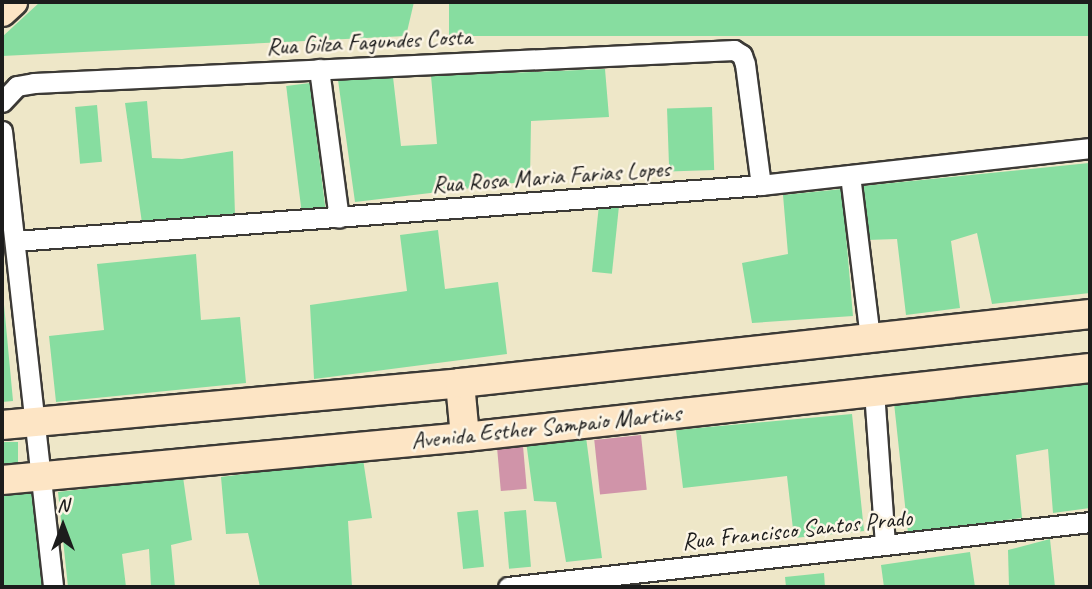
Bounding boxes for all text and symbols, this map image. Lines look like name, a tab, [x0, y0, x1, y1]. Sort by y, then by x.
street label: Rua Gilza Fagundes Costa	[266, 22, 472, 62]
street label: Rua Rosa Maria Farias Lopes	[431, 154, 671, 200]
street label: Avenida Esther Sampaio Martins	[410, 399, 682, 455]
north arrow	[28, 491, 98, 561]
text: N	[57, 493, 69, 517]
street label: Rua Francisco Santos Prado	[680, 504, 914, 556]

